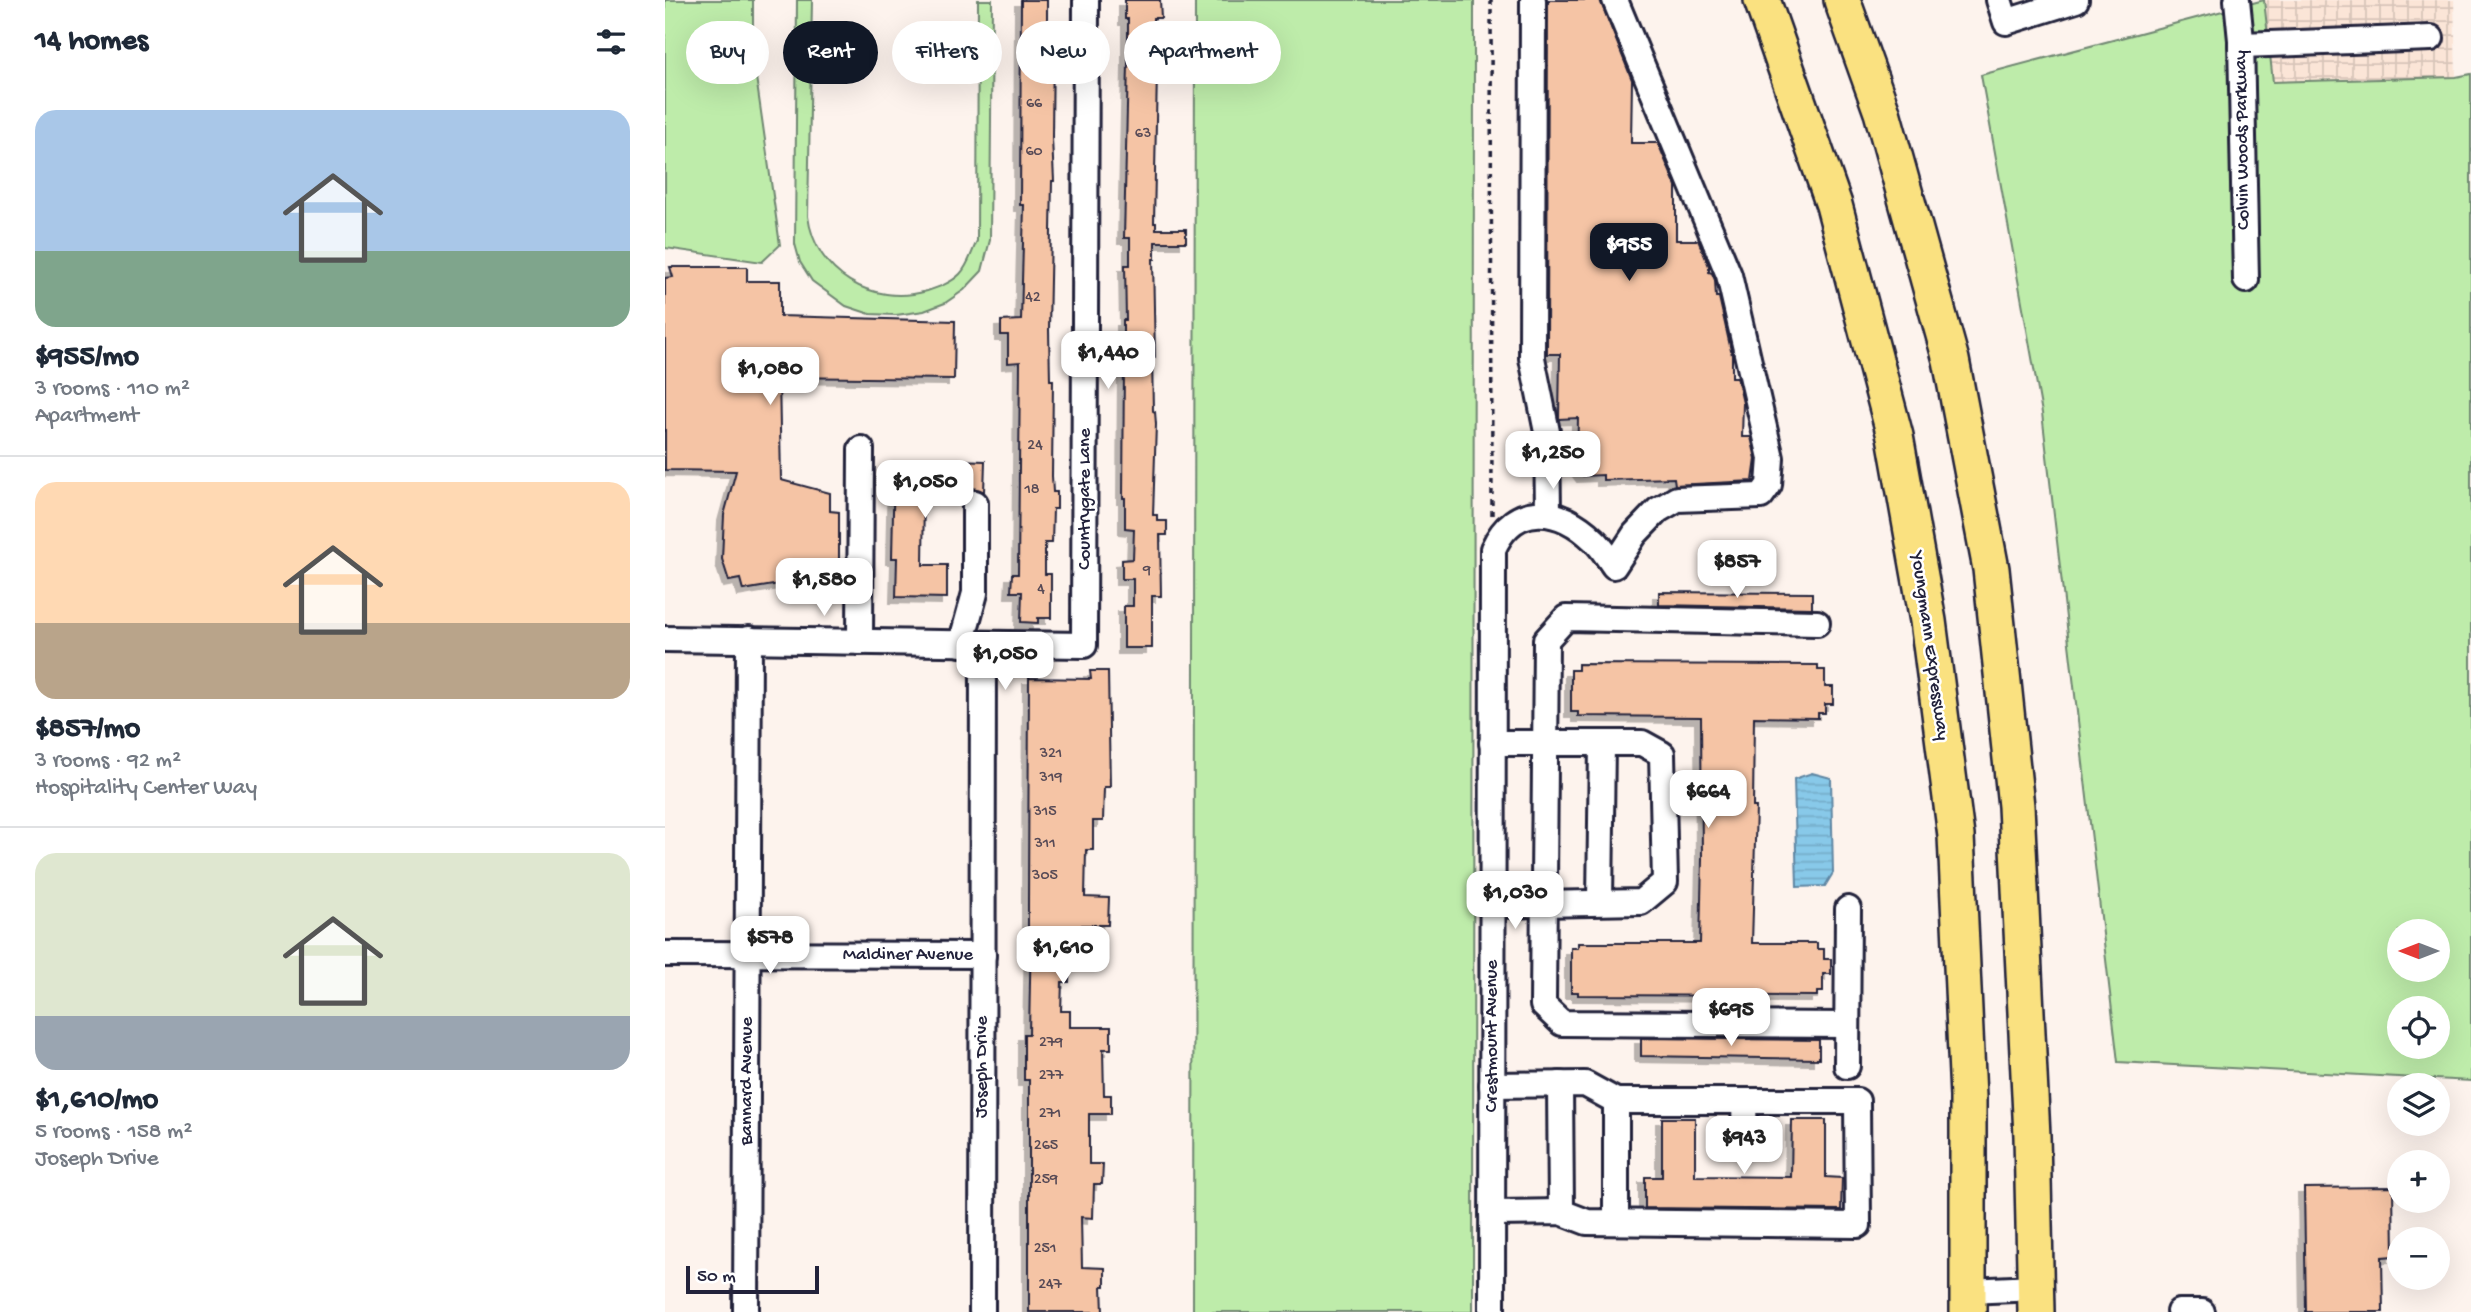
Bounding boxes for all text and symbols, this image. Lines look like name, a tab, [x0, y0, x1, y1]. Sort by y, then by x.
chip: Buy	[686, 21, 769, 84]
chip: Rent	[783, 21, 878, 84]
chip: Filters	[892, 21, 1002, 84]
chip: New	[1016, 21, 1110, 84]
chip: Apartment	[1124, 21, 1281, 84]
icon: filters	[592, 23, 630, 61]
text: 14 homes	[35, 25, 148, 60]
street label: Colvin Woods Parkway	[2230, 49, 2256, 230]
house number: 66	[1026, 95, 1043, 114]
house number: 63	[1135, 125, 1151, 144]
house number: 60	[1025, 143, 1043, 162]
icon: home	[270, 155, 396, 281]
pin: $955	[1588, 224, 1670, 283]
text: $955	[1606, 232, 1652, 259]
house number: 42	[1025, 289, 1041, 308]
pin: $1,440	[1051, 332, 1165, 391]
text: $1,440	[1077, 340, 1139, 367]
text: $955/mo	[35, 341, 139, 376]
pin: $1,080	[713, 348, 827, 407]
text: $1,080	[737, 356, 803, 383]
text: 3 rooms · 110 m²	[35, 376, 190, 403]
text: Apartment	[35, 403, 139, 430]
street label: Countrygate Lane	[1074, 428, 1097, 570]
pin: $1,250	[1496, 432, 1610, 491]
house number: 24	[1027, 437, 1043, 456]
text: $1,250	[1521, 440, 1585, 467]
pin: $1,050	[868, 461, 982, 520]
text: $1,050	[892, 469, 958, 496]
house number: 18	[1023, 481, 1040, 500]
icon: home	[270, 527, 396, 653]
pin: $857	[1696, 540, 1778, 600]
street label: Youngmann Expressway	[1904, 548, 1954, 742]
text: $857	[1714, 549, 1761, 576]
pin: $1,580	[767, 558, 881, 618]
house number: 9	[1142, 562, 1151, 581]
text: $1,580	[792, 567, 856, 594]
house number: 4	[1037, 581, 1045, 600]
pin: $1,050	[948, 632, 1062, 692]
text: $1,050	[972, 641, 1038, 668]
text: $857/mo	[35, 713, 140, 748]
house number: 321	[1039, 745, 1062, 764]
text: 3 rooms · 92 m²	[35, 748, 181, 775]
house number: 319	[1039, 769, 1062, 788]
pin: $664	[1667, 770, 1749, 830]
text: Hospitality Center Way	[35, 775, 257, 802]
text: $664	[1686, 779, 1730, 806]
house number: 315	[1032, 803, 1057, 822]
house number: 311	[1033, 835, 1056, 854]
house number: 305	[1031, 867, 1058, 886]
pin: $1,030	[1458, 872, 1572, 931]
text: $1,030	[1483, 880, 1547, 907]
icon: home	[270, 898, 396, 1024]
pin: $578	[729, 916, 811, 976]
north arrow	[2387, 919, 2450, 982]
map controls	[2387, 919, 2450, 1290]
text: $578	[747, 925, 794, 952]
pin: $1,610	[1006, 926, 1120, 986]
text: $1,610	[1033, 935, 1093, 962]
street label: Maldiner Avenue	[843, 944, 973, 967]
street label: Crestmount Avenue	[1481, 960, 1504, 1112]
pin: $695	[1690, 988, 1772, 1048]
button: locate	[2387, 996, 2450, 1059]
text: $695	[1708, 997, 1754, 1024]
street label: Joseph Drive	[971, 1016, 994, 1118]
street label: Bannard Avenue	[736, 1017, 759, 1146]
house number: 279	[1039, 1034, 1063, 1053]
house number: 277	[1039, 1067, 1064, 1086]
button: layers	[2387, 1073, 2450, 1136]
text: $1,610/mo	[35, 1084, 158, 1119]
house number: 271	[1039, 1105, 1061, 1124]
pin: $943	[1703, 1116, 1785, 1176]
text: 5 rooms · 158 m²	[35, 1119, 192, 1146]
text: $943	[1722, 1125, 1766, 1152]
house number: 265	[1034, 1137, 1058, 1156]
text: Joseph Drive	[35, 1146, 159, 1173]
button: +	[2387, 1150, 2450, 1213]
house number: 259	[1034, 1171, 1058, 1190]
button: −	[2387, 1227, 2450, 1290]
house number: 251	[1034, 1240, 1056, 1259]
scale bar	[686, 1263, 819, 1295]
text: 50 m	[697, 1266, 736, 1289]
house number: 247	[1038, 1276, 1063, 1295]

